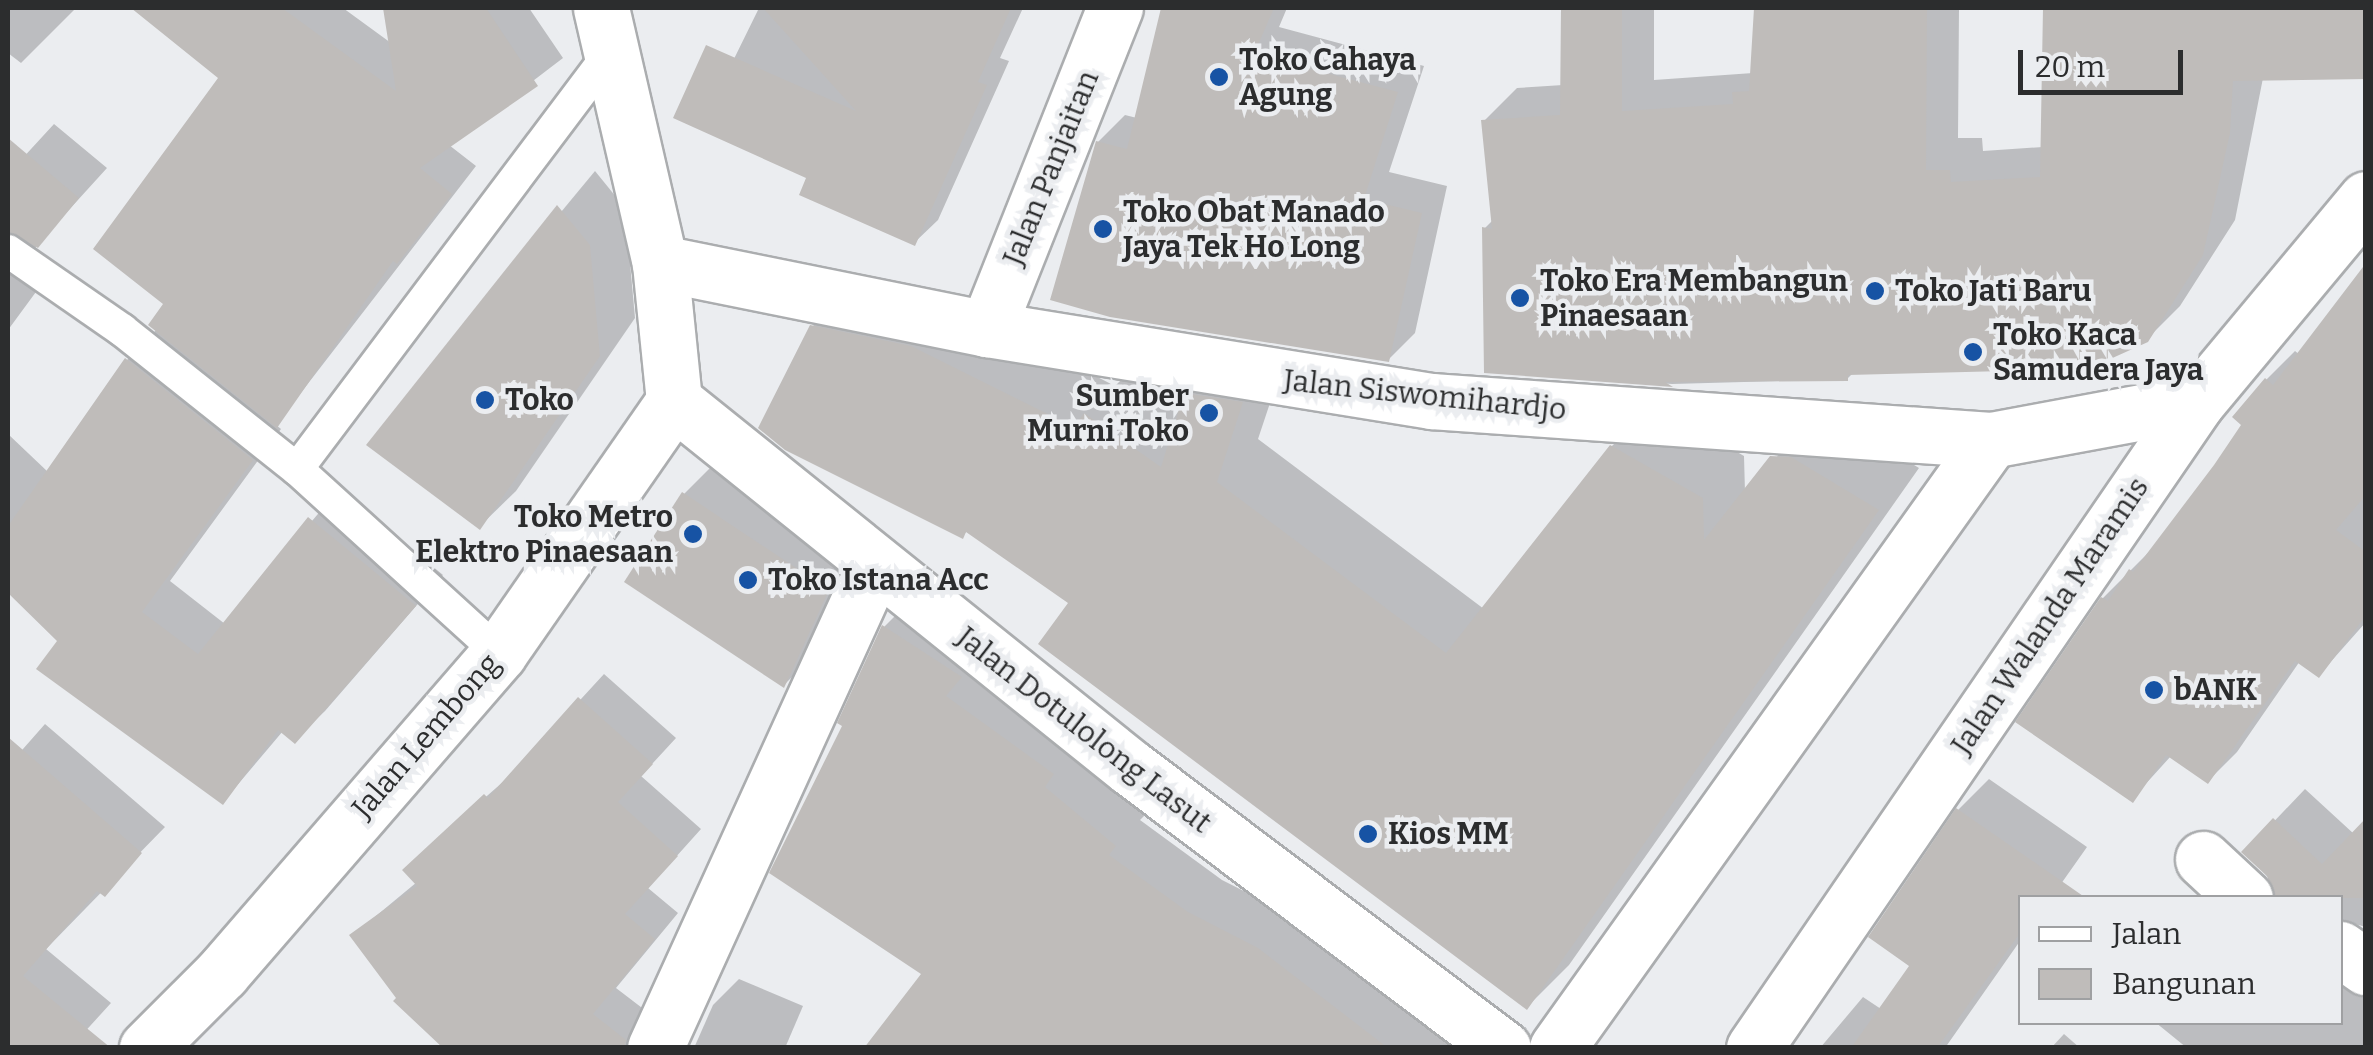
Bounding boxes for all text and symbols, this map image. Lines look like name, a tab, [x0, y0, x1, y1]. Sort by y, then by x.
scale bar	[2023, 30, 2188, 92]
place label: Toko Cahaya Agung	[1239, 42, 1416, 112]
text: 20 m	[2035, 49, 2105, 85]
street label: Jalan Panjaitan	[995, 65, 1107, 271]
marker: Toko Cahaya Agung	[1208, 66, 1230, 88]
place label: Toko Obat Manado Jaya Tek Ho Long	[1123, 194, 1385, 264]
marker: Toko Obat Manado Jaya Tek Ho Long	[1092, 218, 1114, 240]
place label: Toko Era Membangun Pinaesaan	[1540, 263, 1848, 334]
place label: Toko Jati Baru	[1895, 273, 2091, 309]
marker: Toko Jati Baru	[1864, 280, 1886, 302]
marker: Toko Era Membangun Pinaesaan	[1509, 287, 1531, 309]
place label: Toko Kaca Samudera Jaya	[1993, 317, 2204, 388]
marker: Toko Kaca Samudera Jaya	[1962, 341, 1984, 363]
street label: Jalan Siswomihardjo	[1282, 362, 1568, 428]
place label: Sumber Murni Toko	[1027, 378, 1189, 448]
place label: Toko	[505, 382, 574, 418]
marker: Toko	[474, 389, 496, 411]
marker: Sumber Murni Toko	[1198, 402, 1220, 424]
street label: Jalan Walanda Maramis	[1944, 471, 2156, 761]
place label: Toko Metro Elektro Pinaesaan	[415, 499, 673, 570]
marker: Toko Metro Elektro Pinaesaan	[682, 523, 704, 545]
place label: Toko Istana Acc	[768, 562, 989, 598]
marker: Toko Istana Acc	[737, 569, 759, 591]
street label: Jalan Dotulolong Lasut	[949, 619, 1219, 841]
street label: Jalan Lembong	[345, 646, 507, 826]
place label: bANK	[2174, 672, 2257, 708]
marker: bANK	[2143, 679, 2165, 701]
place label: Kios MM	[1388, 816, 1509, 852]
marker: Kios MM	[1357, 823, 1379, 845]
legend	[2018, 895, 2343, 1025]
text: Jalan	[2112, 916, 2181, 952]
text: Bangunan	[2112, 966, 2256, 1002]

